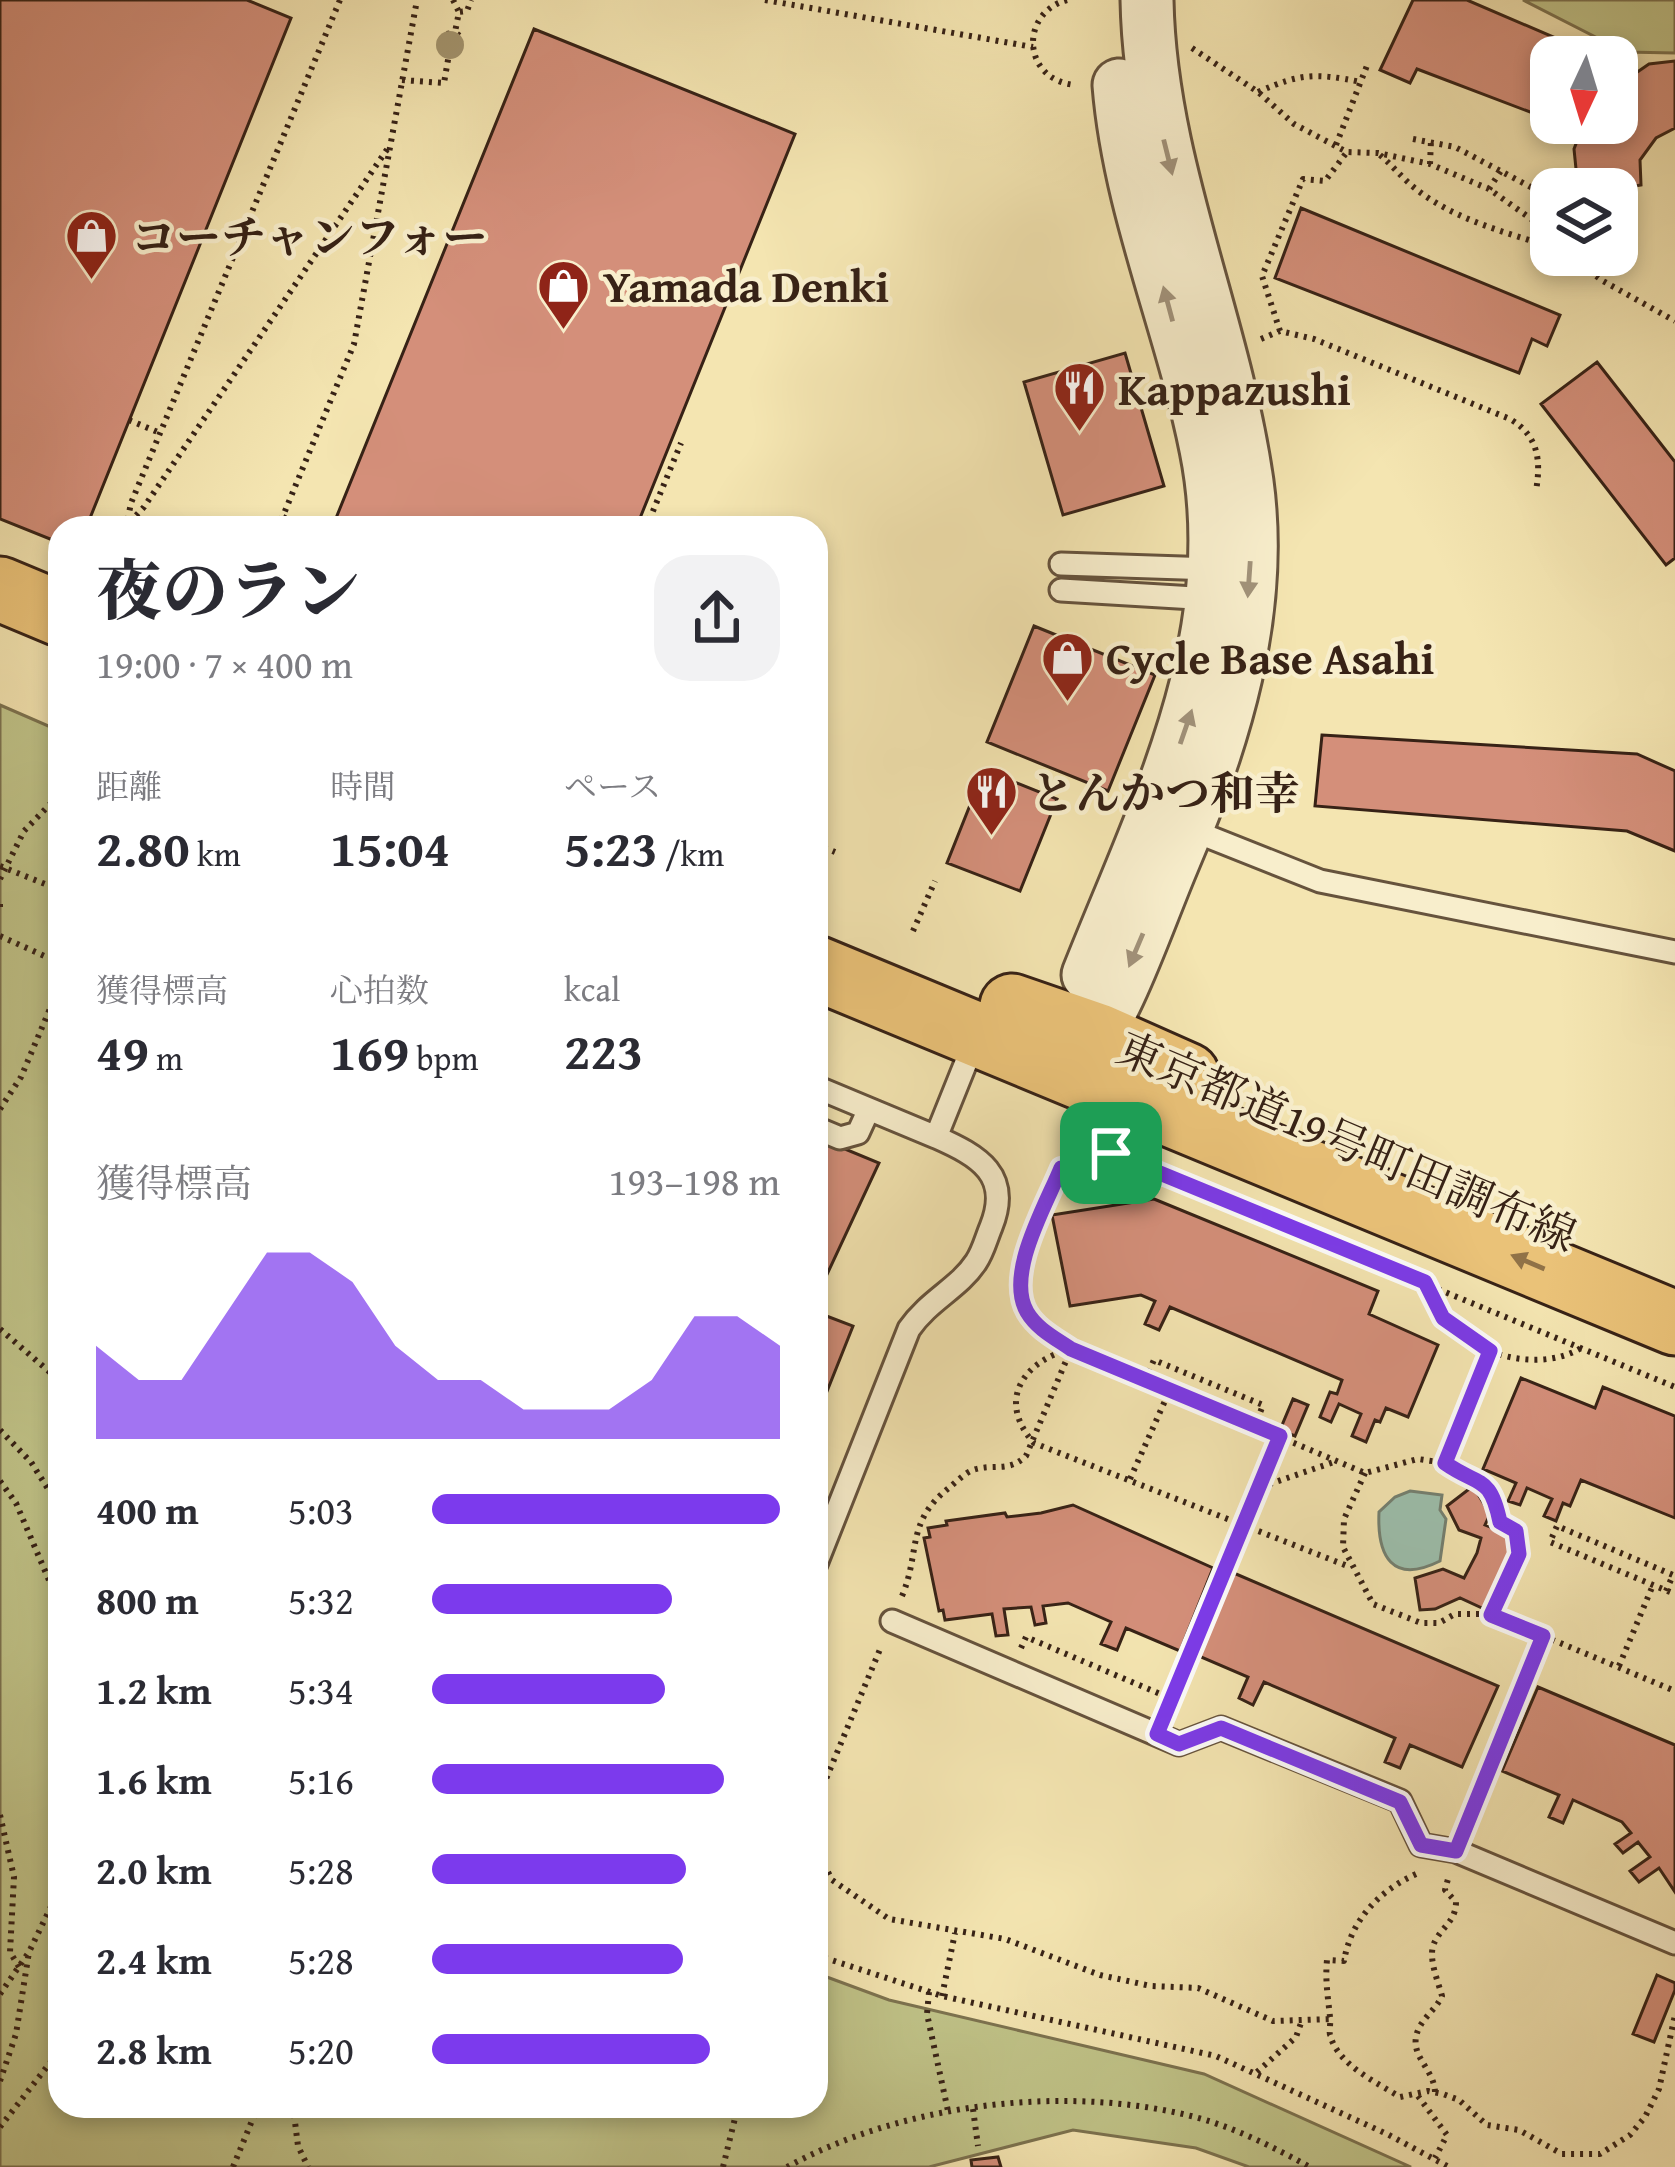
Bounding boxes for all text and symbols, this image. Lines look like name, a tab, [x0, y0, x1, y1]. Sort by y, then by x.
north arrow	[1530, 36, 1638, 144]
map controls	[1530, 36, 1638, 276]
one-way arrow	[1159, 139, 1178, 176]
button: layers	[1530, 168, 1638, 276]
place label: コーチャンフォー	[131, 204, 487, 269]
shop icon: コーチャンフォー	[64, 208, 120, 282]
place label: Yamada Denki	[603, 253, 889, 318]
shop icon: Yamada Denki	[536, 257, 592, 331]
one-way arrow	[1158, 285, 1177, 322]
place label: Kappazushi	[1118, 356, 1351, 421]
restaurant icon: Kappazushi	[1051, 360, 1107, 434]
text: 夜のラン	[96, 541, 360, 638]
button: share	[654, 555, 780, 681]
one-way arrow	[1239, 561, 1258, 598]
place label: Cycle Base Asahi	[1106, 625, 1435, 690]
shop icon: Cycle Base Asahi	[1039, 629, 1095, 703]
text: 19:00 · 7 × 400 m	[96, 635, 353, 692]
one-way arrow	[1178, 709, 1196, 745]
place label: とんかつ和幸	[1030, 760, 1300, 825]
text: 距離	[96, 762, 162, 810]
text: 時間	[330, 762, 396, 810]
text: ペース	[564, 762, 661, 810]
restaurant icon: とんかつ和幸	[963, 764, 1019, 838]
text: 2.80	[96, 810, 190, 885]
text: 15:04	[330, 810, 450, 885]
text: 5:23	[564, 810, 658, 885]
text: km	[190, 830, 241, 878]
text: /km	[658, 830, 724, 878]
one-way arrow	[1125, 933, 1145, 968]
text: kcal	[564, 965, 620, 1013]
text: 獲得標高	[96, 966, 228, 1014]
text: 心拍数	[330, 966, 429, 1014]
text: 223	[564, 1013, 643, 1088]
text: 49	[96, 1014, 149, 1089]
text: 169	[330, 1014, 409, 1089]
street label: 東京都道19号町田調布線	[1107, 1015, 1587, 1267]
text: m	[149, 1034, 183, 1082]
text: bpm	[409, 1034, 478, 1082]
pin	[1060, 1102, 1162, 1204]
icon: arrive	[1078, 1120, 1144, 1186]
text: 193–198 m	[608, 1152, 780, 1209]
text: 獲得標高	[96, 1154, 252, 1211]
one-way arrow	[1510, 1252, 1546, 1271]
text: 400 m	[96, 1481, 199, 1538]
text: 5:03	[288, 1481, 354, 1538]
text: 800 m	[96, 1571, 199, 1628]
text: 5:32	[288, 1571, 354, 1628]
text: 1.2 km	[96, 1661, 212, 1718]
text: 5:34	[288, 1661, 354, 1718]
text: 1.6 km	[96, 1751, 212, 1808]
text: 5:16	[288, 1751, 354, 1808]
text: 2.0 km	[96, 1841, 212, 1898]
text: 5:28	[288, 1841, 354, 1898]
text: 2.4 km	[96, 1931, 212, 1988]
text: 5:28	[288, 1931, 354, 1988]
text: 2.8 km	[96, 2021, 212, 2078]
text: 5:20	[288, 2021, 354, 2078]

